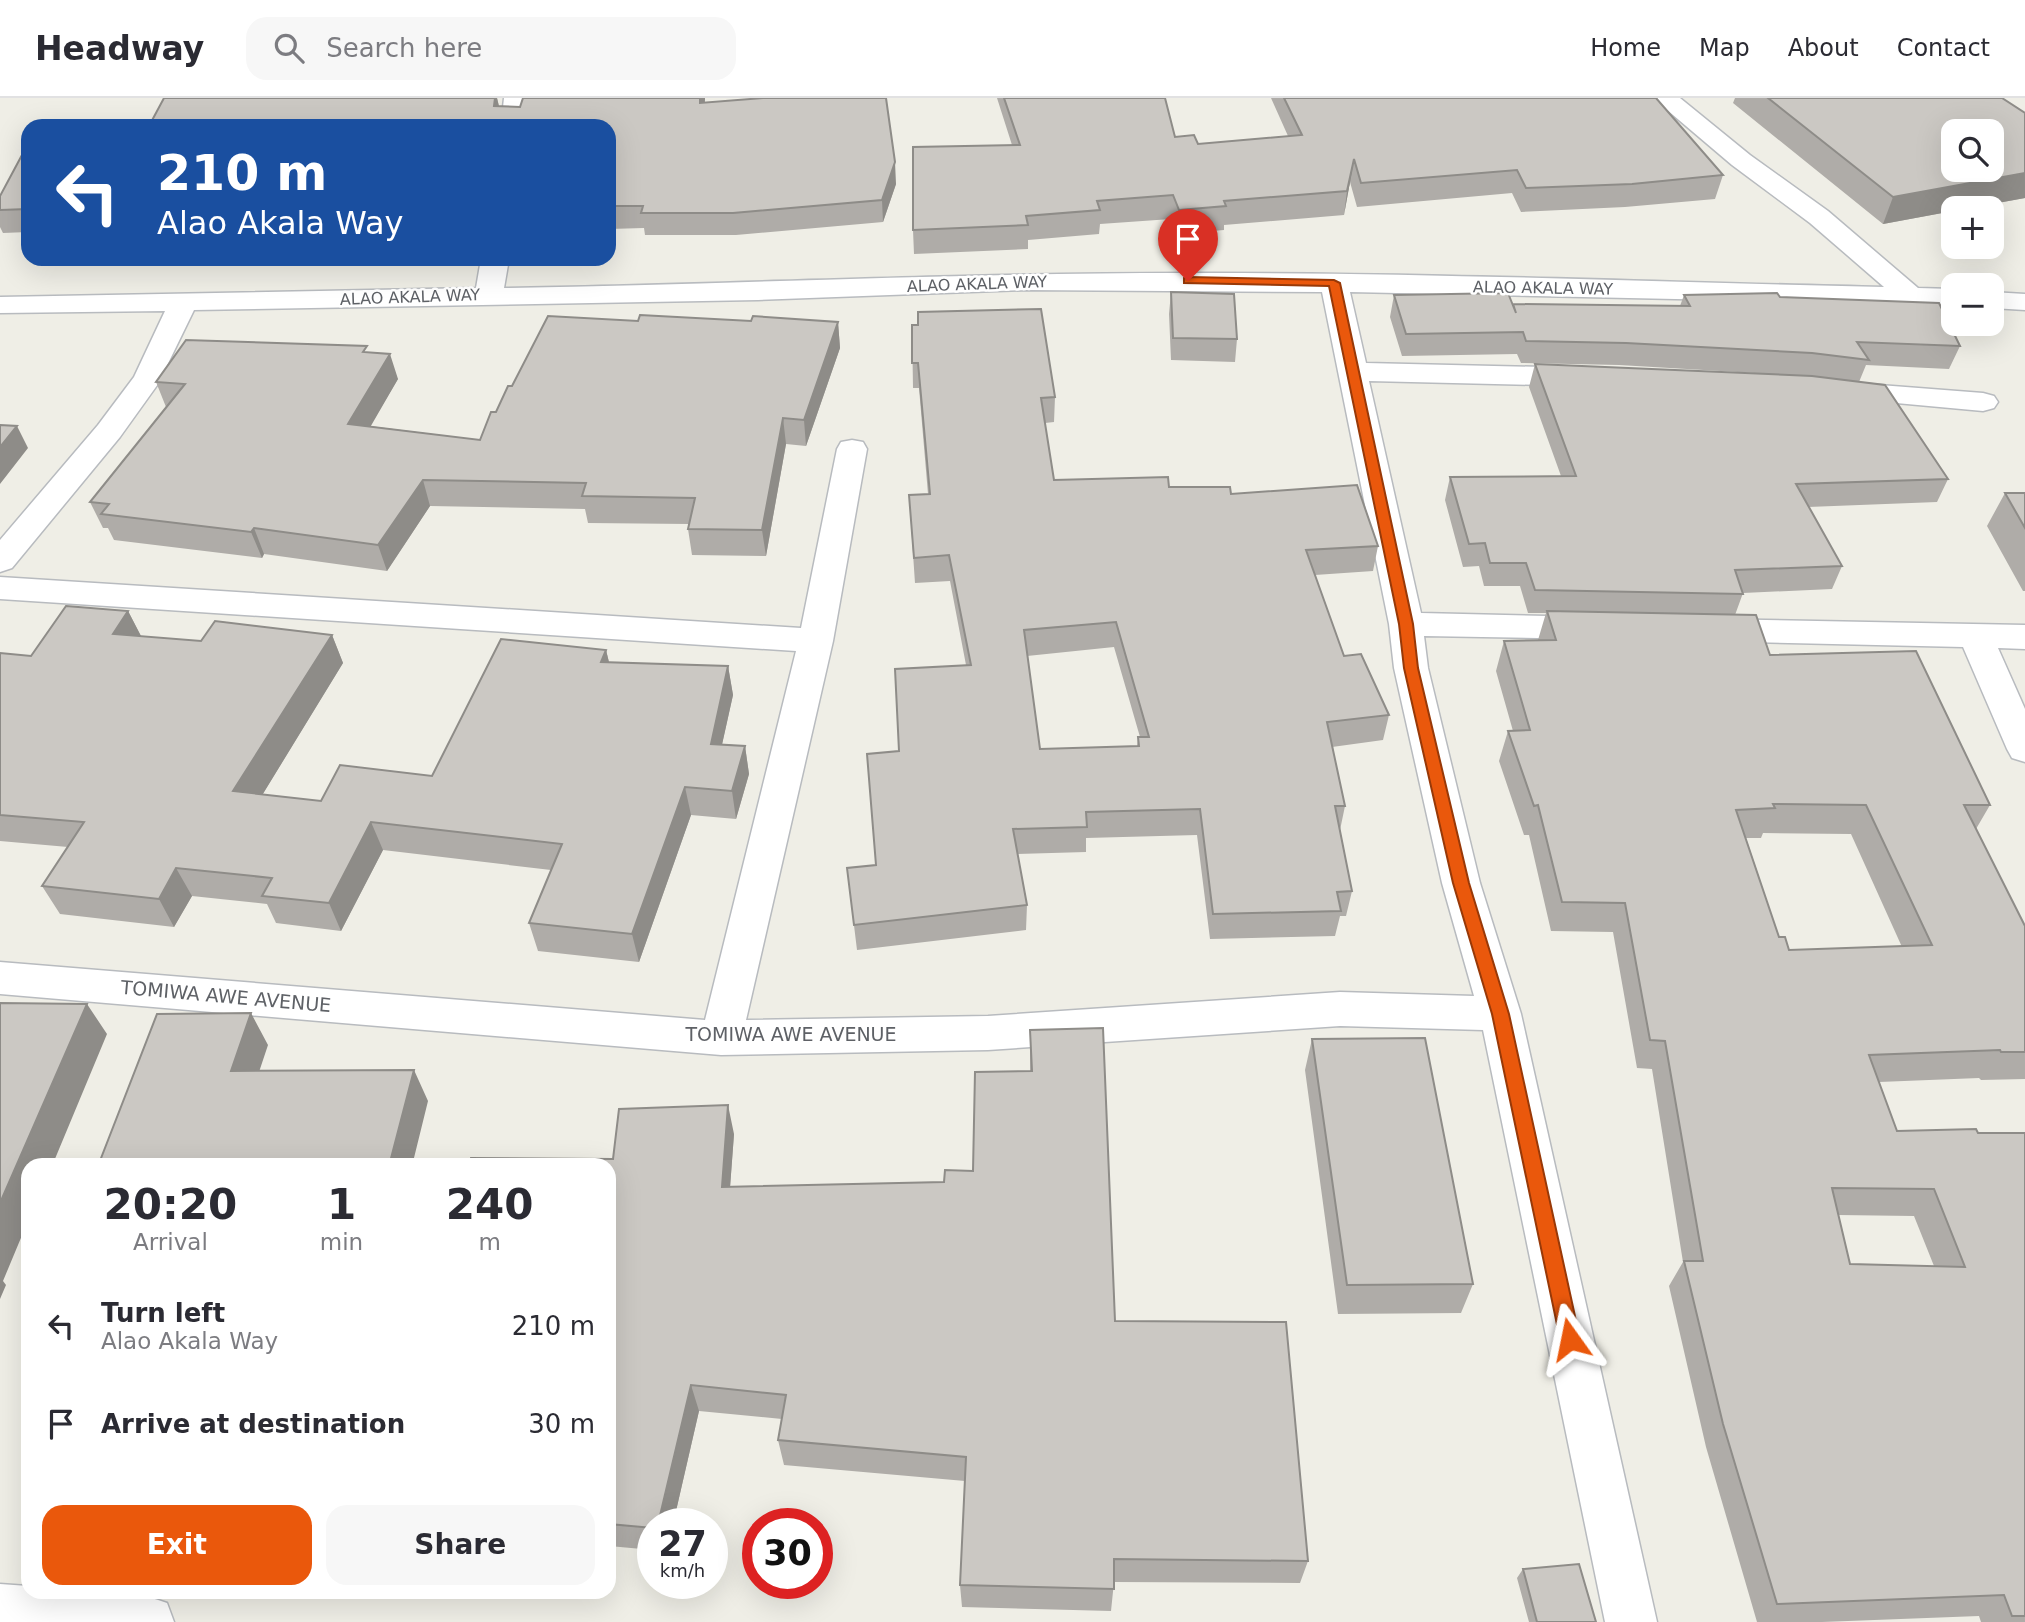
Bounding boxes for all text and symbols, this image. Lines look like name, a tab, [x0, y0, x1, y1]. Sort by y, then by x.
search box	[246, 17, 736, 80]
text: Headway	[35, 29, 204, 68]
icon: search	[270, 29, 308, 67]
text: Search here	[326, 33, 482, 63]
text: Home	[1590, 34, 1661, 62]
text: Map	[1699, 34, 1750, 62]
text: About	[1788, 34, 1859, 62]
text: Contact	[1897, 34, 1990, 62]
map controls	[1941, 119, 2004, 336]
button: search	[1941, 119, 2004, 182]
text: 210 m	[157, 145, 327, 202]
icon: left	[42, 147, 133, 238]
button: +	[1941, 196, 2004, 259]
text: Alao Akala Way	[157, 204, 403, 242]
pin	[1158, 209, 1218, 281]
icon: arrive	[1169, 220, 1207, 258]
street label: ALAO AKALA WAY	[907, 272, 1048, 296]
button: −	[1941, 273, 2004, 336]
street label: ALAO AKALA WAY	[1473, 277, 1614, 299]
street label: ALAO AKALA WAY	[340, 285, 481, 309]
street label: TOMIWA AWE AVENUE	[119, 976, 332, 1016]
street label: TOMIWA AWE AVENUE	[684, 1023, 897, 1045]
text: 20:20	[104, 1180, 237, 1229]
text: 1	[327, 1180, 356, 1229]
text: 240	[446, 1180, 533, 1229]
text: Arrival	[133, 1229, 208, 1255]
text: min	[320, 1229, 363, 1255]
text: m	[478, 1229, 501, 1255]
text: Turn left	[101, 1298, 225, 1328]
position arrow	[1533, 1302, 1607, 1376]
icon: left	[42, 1307, 80, 1345]
text: 210 m	[512, 1311, 595, 1341]
text: Alao Akala Way	[101, 1328, 278, 1354]
icon: arrive	[42, 1405, 80, 1443]
text: Arrive at destination	[101, 1409, 405, 1439]
text: 30 m	[528, 1409, 595, 1439]
button: Exit	[42, 1505, 312, 1585]
button: Share	[326, 1505, 595, 1585]
speed limit sign: 30	[742, 1508, 833, 1599]
text: 27	[658, 1524, 707, 1564]
text: km/h	[660, 1560, 705, 1581]

